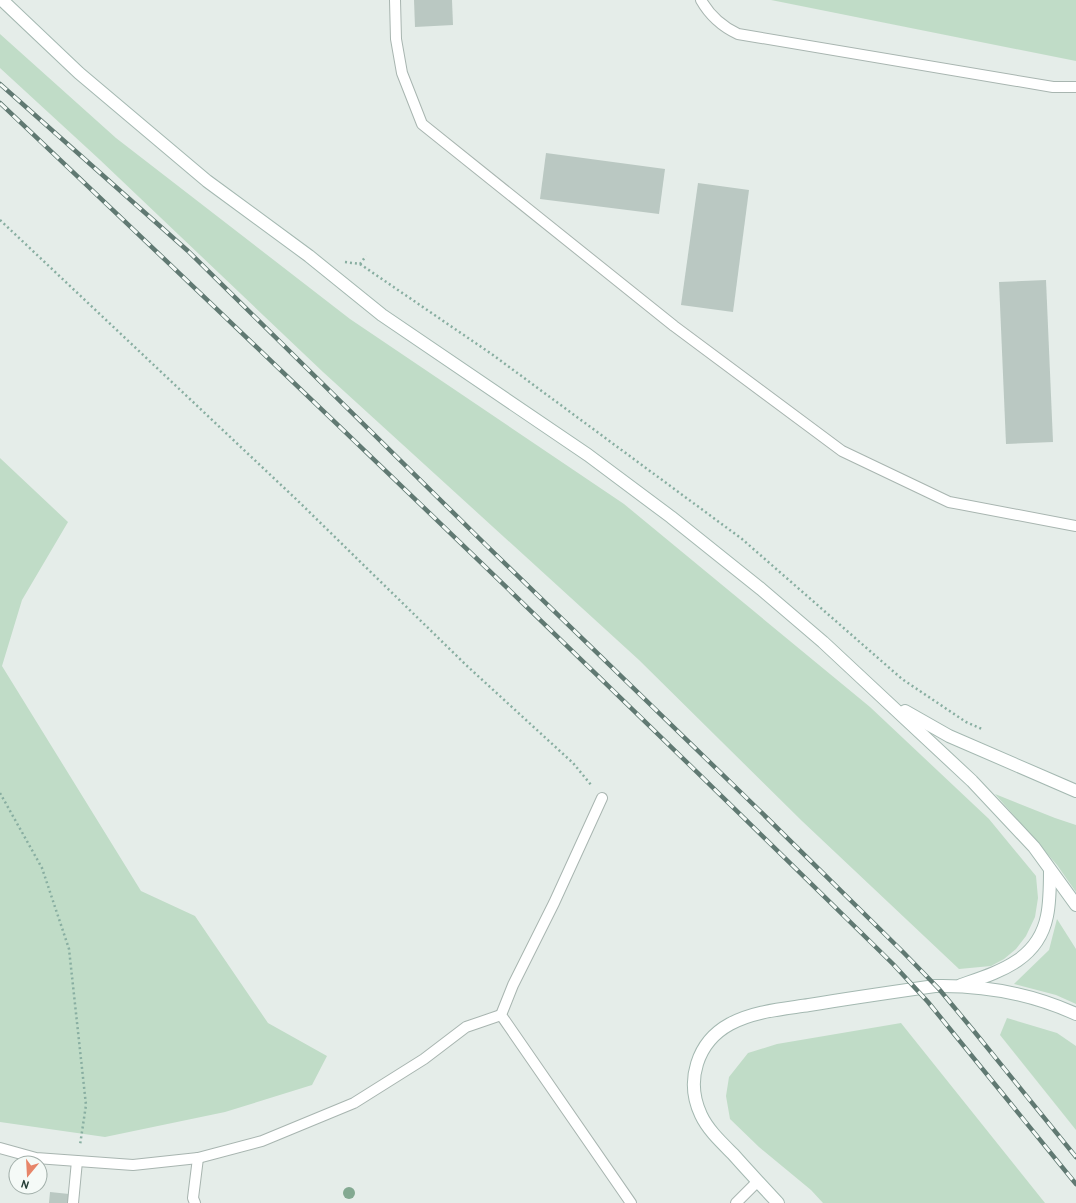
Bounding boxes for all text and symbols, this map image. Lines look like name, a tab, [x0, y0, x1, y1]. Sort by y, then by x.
north arrow	[8, 1155, 48, 1195]
text: N	[19, 1176, 31, 1191]

